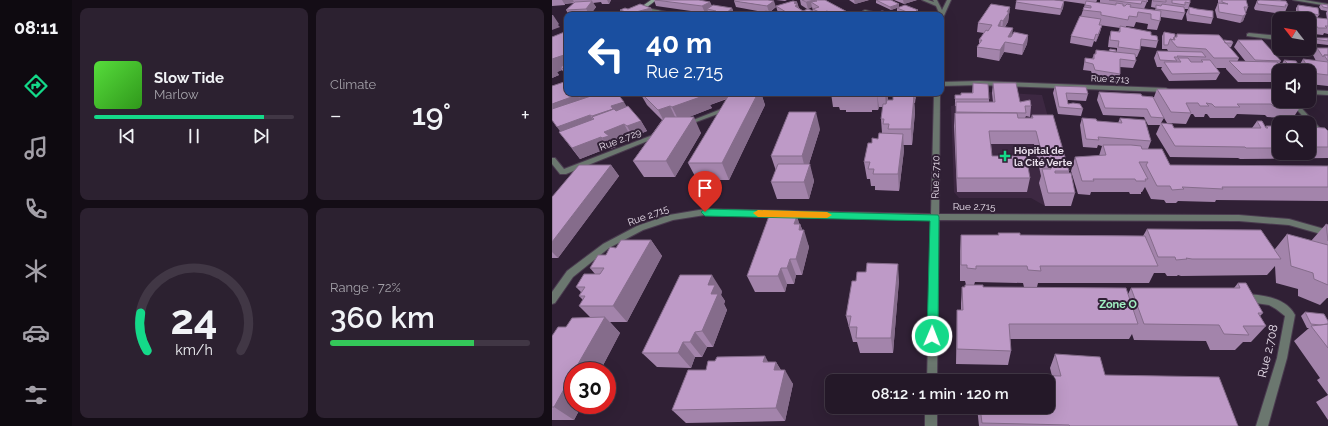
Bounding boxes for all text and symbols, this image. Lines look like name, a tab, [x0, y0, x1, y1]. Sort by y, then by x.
north arrow	[1272, 12, 1316, 56]
map controls	[1272, 12, 1316, 160]
text: 08:11	[14, 17, 58, 38]
text: 40 m	[646, 27, 712, 60]
icon: left	[580, 28, 632, 80]
text: Rue 2.715	[646, 61, 723, 82]
button: sound	[1272, 64, 1316, 108]
text: Slow Tide	[154, 69, 224, 87]
icon: directions	[22, 72, 50, 100]
street label: Rue 2.713	[1091, 73, 1130, 85]
text: Climate	[330, 77, 376, 92]
text: Marlow	[154, 87, 199, 102]
text: 19°	[412, 97, 451, 132]
text: −	[330, 102, 342, 128]
text: +	[521, 102, 530, 128]
button: search	[1272, 116, 1316, 160]
icon: previous	[116, 125, 138, 147]
icon: pause	[183, 125, 205, 147]
icon: next	[250, 125, 272, 147]
street label: Rue 2.729	[598, 126, 643, 153]
icon: music	[22, 134, 50, 162]
place label: Hôpital de la Cité Verte	[1014, 145, 1072, 168]
marker: Hôpital de la Cité Verte	[999, 150, 1011, 162]
street label: Rue 2.710	[930, 155, 941, 199]
pin	[688, 171, 722, 212]
icon: arrive	[694, 177, 716, 199]
icon: phone	[22, 195, 50, 223]
street label: Rue 2.715	[953, 201, 996, 212]
street label: Rue 2.715	[626, 203, 671, 228]
icon: climate	[22, 257, 50, 285]
text: Range · 72%	[330, 280, 401, 295]
text: 24	[170, 295, 218, 344]
district label: Zone O	[1099, 298, 1137, 311]
text: 360 km	[330, 300, 435, 335]
position arrow	[911, 315, 953, 357]
icon: car	[22, 319, 50, 347]
street label: Rue 2.708	[1255, 323, 1281, 379]
text: km/h	[175, 342, 213, 358]
speed limit sign: 30	[564, 362, 616, 414]
icon: filters	[22, 381, 50, 409]
text: 08:12 · 1 min · 120 m	[871, 385, 1009, 403]

